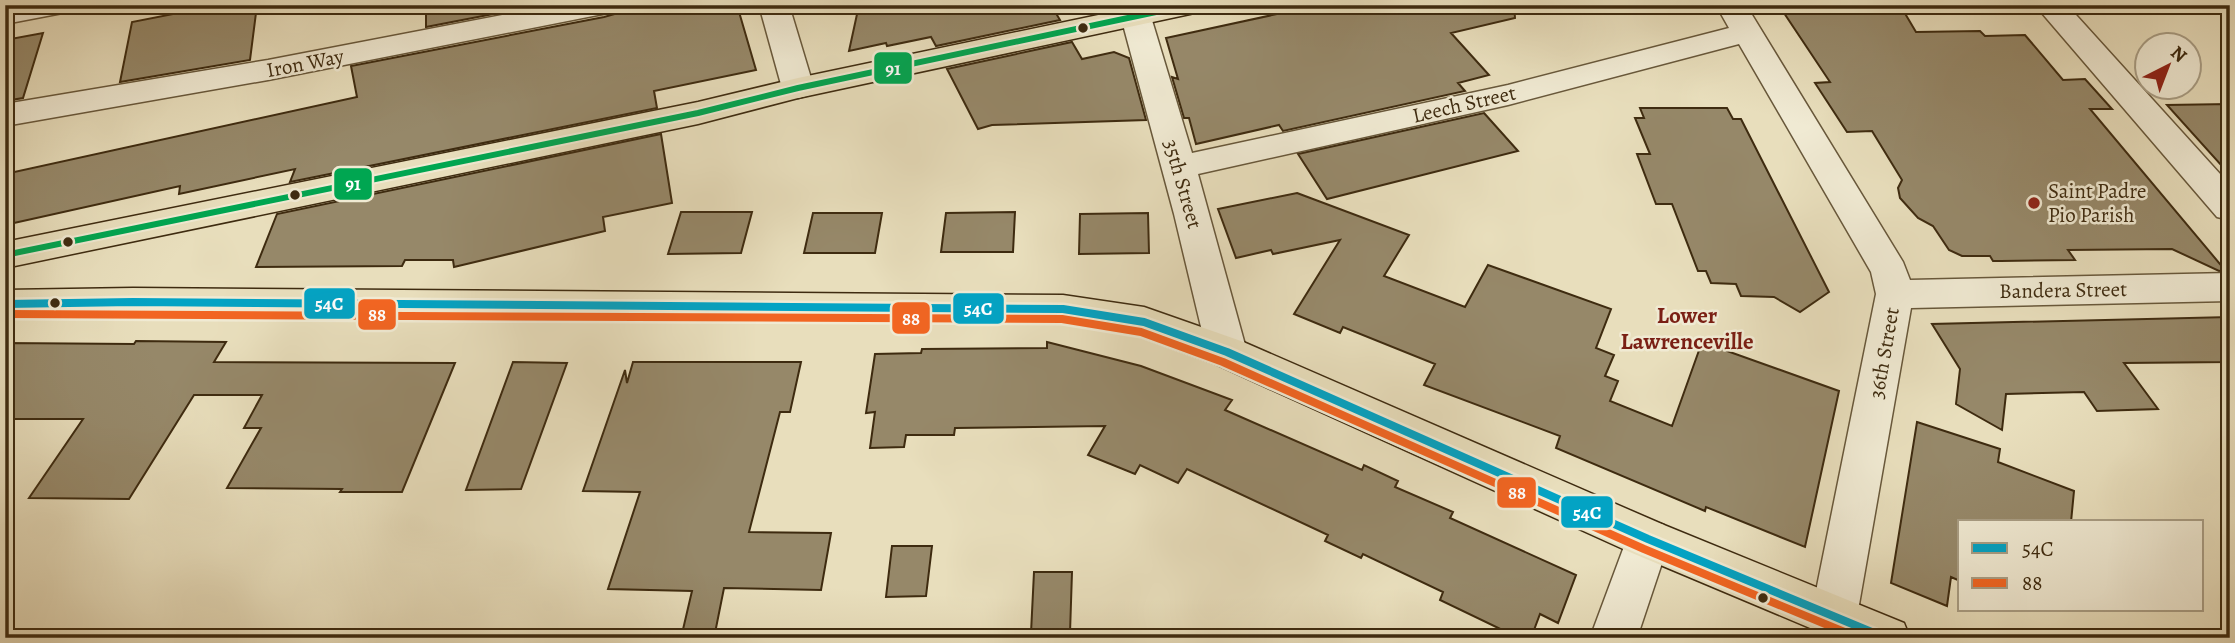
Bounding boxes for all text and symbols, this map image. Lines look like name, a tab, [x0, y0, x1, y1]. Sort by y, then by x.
unlabelled marker	[1076, 21, 1090, 35]
north arrow	[2134, 32, 2204, 102]
text: N	[2165, 40, 2193, 69]
street label: Iron Way	[264, 42, 347, 84]
line badge: 91	[873, 51, 913, 85]
text: 91	[885, 56, 901, 82]
street label: Leech Street	[1410, 78, 1519, 129]
street label: 35th Street	[1157, 136, 1209, 232]
line badge: 91	[333, 167, 373, 201]
text: 91	[345, 171, 361, 197]
place label: Saint Padre Pio Parish	[2048, 177, 2146, 229]
unlabelled marker	[288, 188, 302, 202]
marker: Saint Padre Pio Parish	[2026, 195, 2042, 211]
unlabelled marker	[61, 235, 75, 249]
street label: Bandera Street	[1999, 275, 2127, 305]
line badge: 54C	[303, 287, 356, 320]
text: 54C	[315, 291, 343, 317]
line badge: 54C	[952, 292, 1005, 325]
unlabelled marker	[48, 296, 62, 310]
text: 54C	[964, 296, 992, 322]
line badge: 88	[357, 298, 397, 331]
district label: Lower Lawrenceville	[1620, 300, 1754, 357]
line badge: 88	[891, 301, 931, 335]
text: 88	[368, 302, 386, 328]
street label: 36th Street	[1862, 305, 1906, 401]
text: 88	[902, 306, 920, 332]
line badge: 88	[1496, 476, 1537, 509]
text: 88	[1508, 480, 1526, 506]
line badge: 54C	[1560, 495, 1614, 529]
text: 54C	[1573, 500, 1601, 526]
legend	[1958, 520, 2204, 612]
text: 54C	[2022, 535, 2054, 563]
text: 88	[2022, 569, 2042, 597]
unlabelled marker	[1756, 591, 1770, 605]

